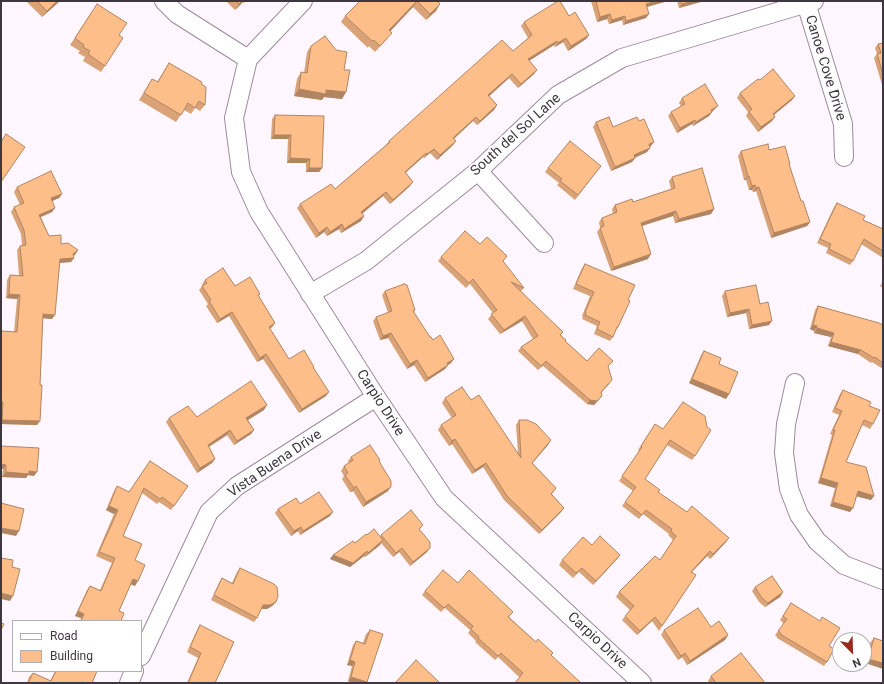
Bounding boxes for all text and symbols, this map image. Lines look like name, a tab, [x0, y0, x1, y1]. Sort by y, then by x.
street label: Canoe Cove Drive	[801, 13, 849, 123]
street label: South del Sol Lane	[467, 90, 565, 180]
street label: Carpio Drive	[352, 367, 408, 439]
street label: Vista Buena Drive	[225, 426, 325, 502]
street label: Carpio Drive	[564, 609, 630, 673]
legend	[12, 620, 142, 672]
text: Road	[50, 629, 78, 643]
north arrow	[832, 632, 872, 672]
text: Building	[50, 649, 93, 663]
text: N	[850, 655, 863, 670]

